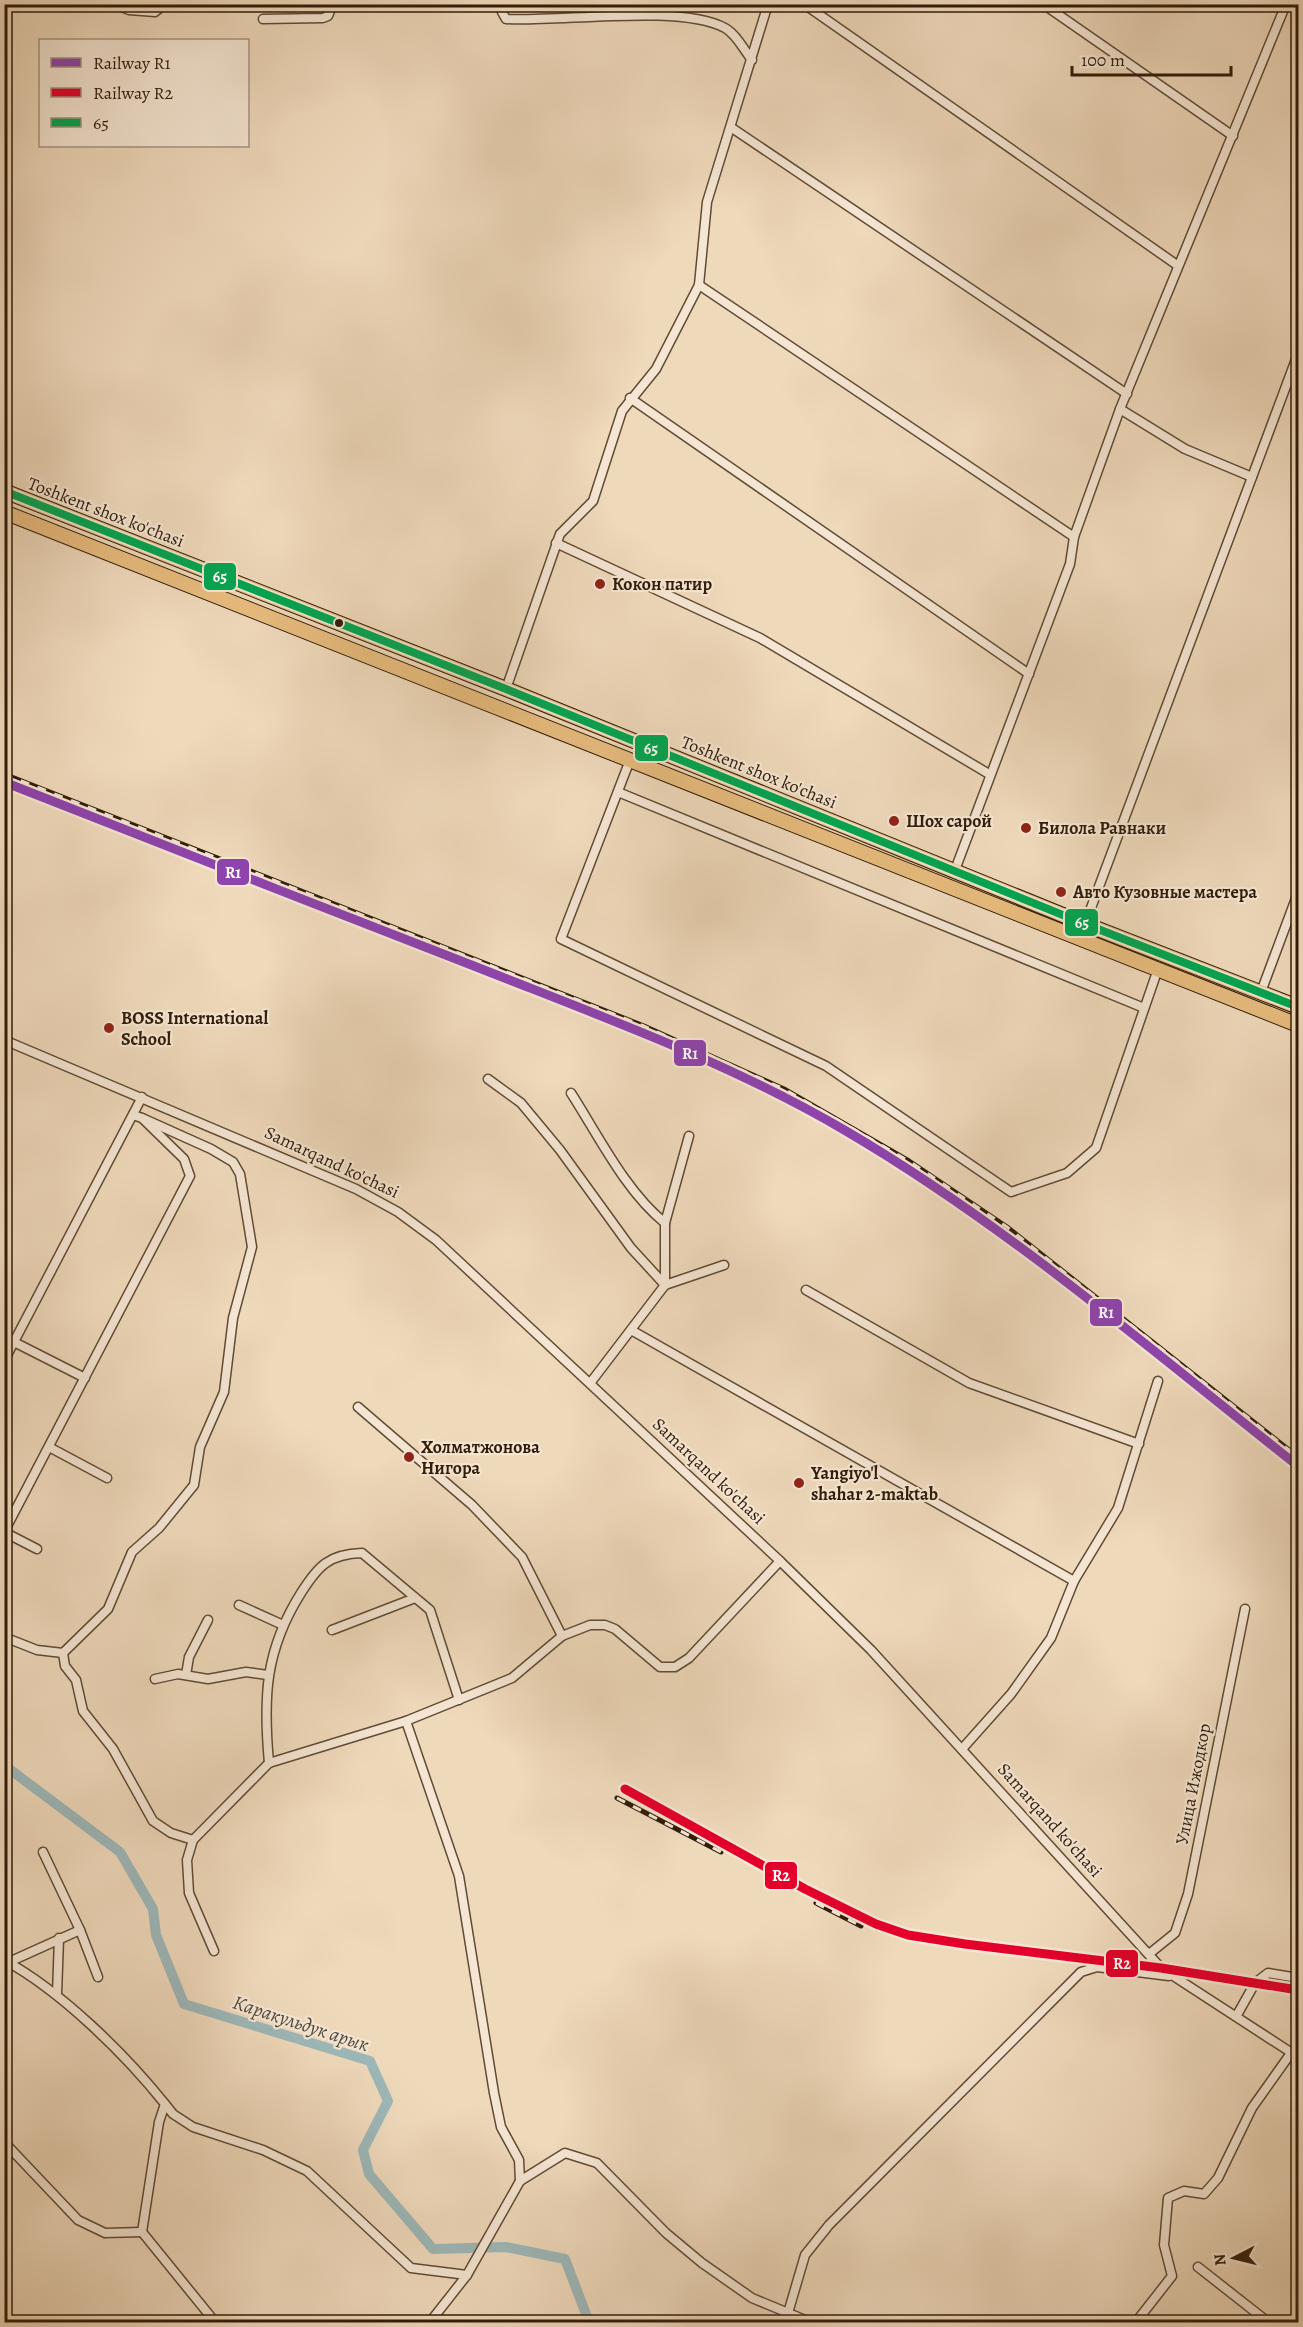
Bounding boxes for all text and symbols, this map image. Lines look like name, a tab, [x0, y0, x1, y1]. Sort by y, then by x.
legend	[39, 39, 249, 147]
scale bar	[1072, 39, 1231, 77]
text: 100 m	[1081, 48, 1125, 72]
text: Railway R1	[93, 51, 171, 75]
text: Railway R2	[93, 81, 174, 105]
text: 65	[93, 111, 109, 135]
street label: Toshkent shox ko'chasi	[24, 471, 188, 553]
line badge: 65	[203, 562, 237, 591]
text: 65	[213, 566, 227, 588]
place label: Кокон патир	[612, 572, 713, 596]
marker: Кокон патир	[593, 577, 607, 591]
unlabelled marker	[333, 617, 345, 629]
street label: Toshkent shox ko'chasi	[678, 730, 840, 814]
line badge: 65	[634, 734, 669, 762]
text: 65	[644, 738, 658, 760]
place label: Шох сарой	[906, 809, 992, 833]
marker: Шох сарой	[887, 814, 901, 828]
place label: Билола Равнаки	[1038, 816, 1167, 840]
marker: Билола Равнаки	[1019, 821, 1033, 835]
line badge: R1	[216, 858, 250, 886]
text: R1	[225, 862, 241, 884]
place label: Авто Кузовные мастера	[1072, 880, 1257, 904]
marker: Авто Кузовные мастера	[1054, 885, 1068, 899]
line badge: 65	[1064, 908, 1099, 937]
text: 65	[1075, 912, 1089, 934]
place label: BOSS International School	[121, 1006, 268, 1051]
marker: BOSS International School	[102, 1021, 116, 1035]
line badge: R1	[673, 1039, 707, 1067]
text: R1	[682, 1043, 698, 1065]
street label: Samarqand ko'chasi	[261, 1120, 403, 1204]
line badge: R1	[1089, 1298, 1123, 1327]
text: R1	[1098, 1302, 1114, 1324]
street label: Samarqand ko'chasi	[647, 1412, 771, 1530]
place label: Холматжонова Нигора	[421, 1435, 540, 1480]
marker: Холматжонова Нигора	[402, 1450, 416, 1464]
place label: Yangiyo'l shahar 2-maktab	[810, 1461, 938, 1506]
marker: Yangiyo'l shahar 2-maktab	[792, 1476, 806, 1490]
street label: Улица Ижодкор	[1169, 1721, 1217, 1847]
street label: Samarqand ko'chasi	[992, 1758, 1108, 1882]
line badge: R2	[764, 1861, 798, 1890]
text: R2	[772, 1865, 790, 1887]
line badge: R2	[1105, 1949, 1139, 1978]
text: R2	[1113, 1953, 1131, 1975]
water label: Каракульдук арык	[229, 1989, 372, 2058]
north arrow	[1204, 2228, 1264, 2288]
text: N	[1208, 2252, 1232, 2267]

